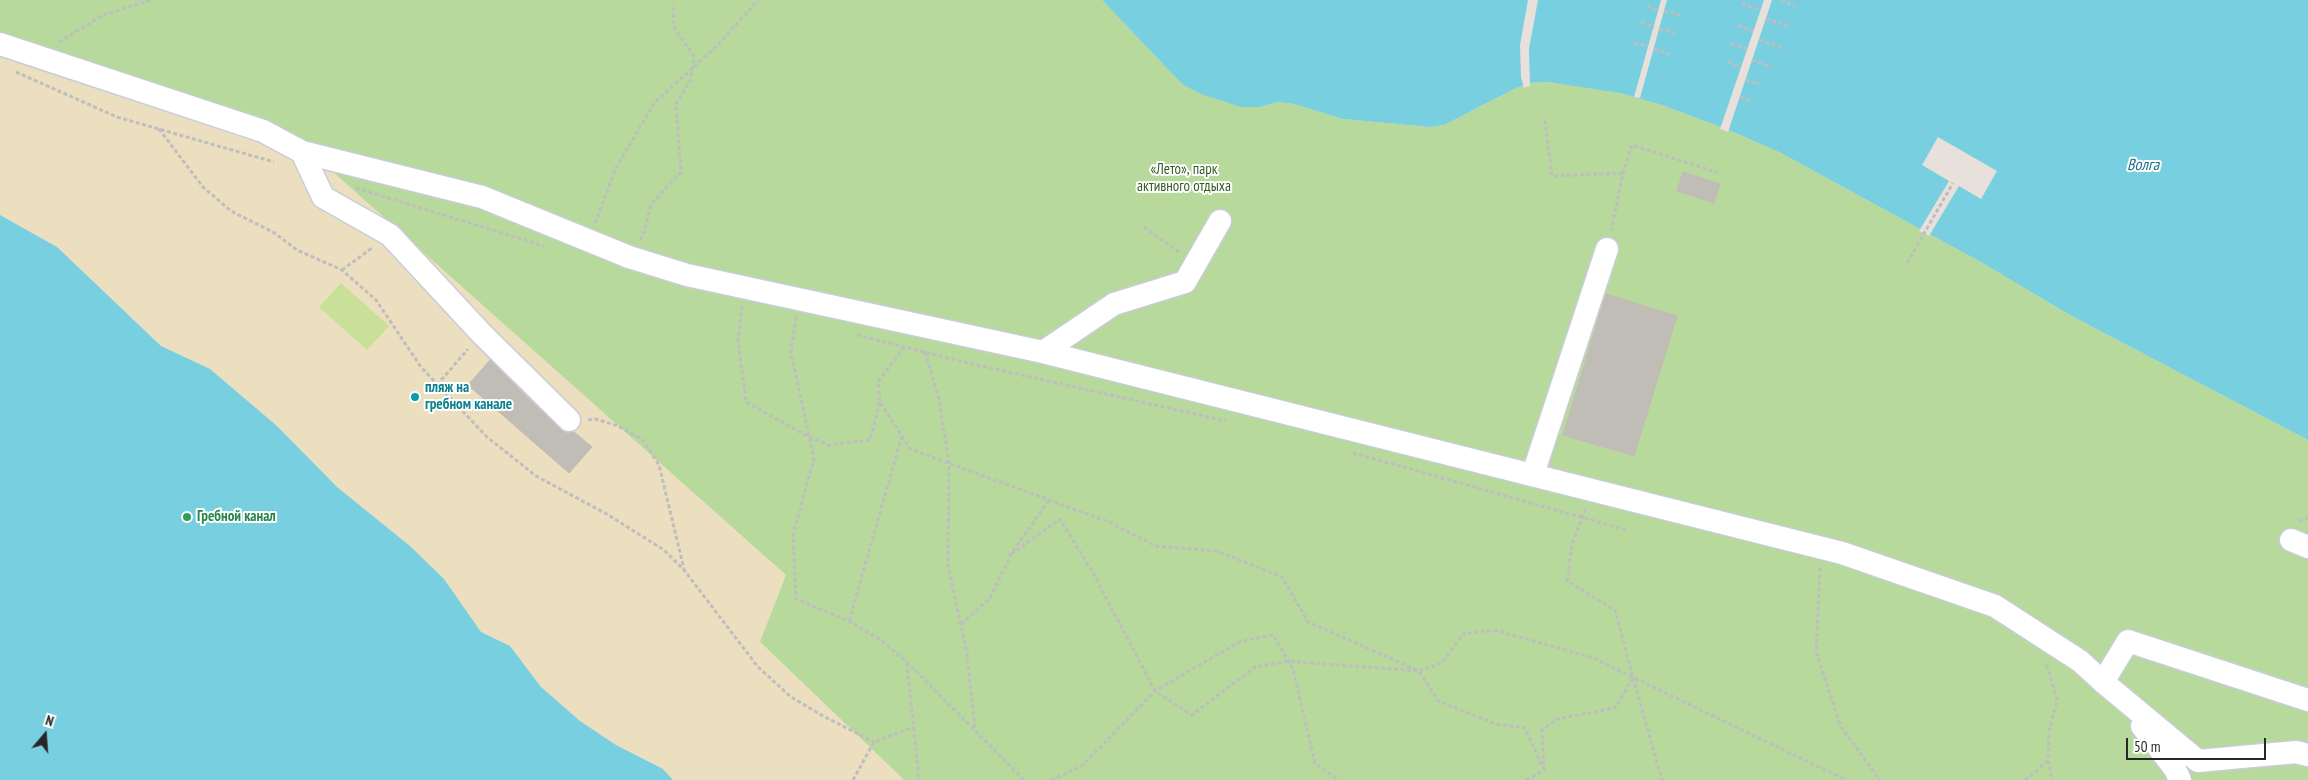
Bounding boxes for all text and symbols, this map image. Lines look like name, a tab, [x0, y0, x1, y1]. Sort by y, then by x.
water label: Волга	[2127, 155, 2159, 175]
park label: «Лето», парк активного отдыха	[1137, 161, 1231, 196]
place label: пляж на гребном канале	[425, 379, 512, 414]
marker: пляж на гребном канале	[409, 391, 421, 403]
place label: Гребной канал	[197, 508, 276, 526]
marker: Гребной канал	[181, 511, 193, 523]
north arrow	[20, 710, 70, 760]
text: N	[43, 711, 56, 730]
scale bar	[2128, 728, 2268, 760]
text: 50 m	[2134, 737, 2160, 756]

